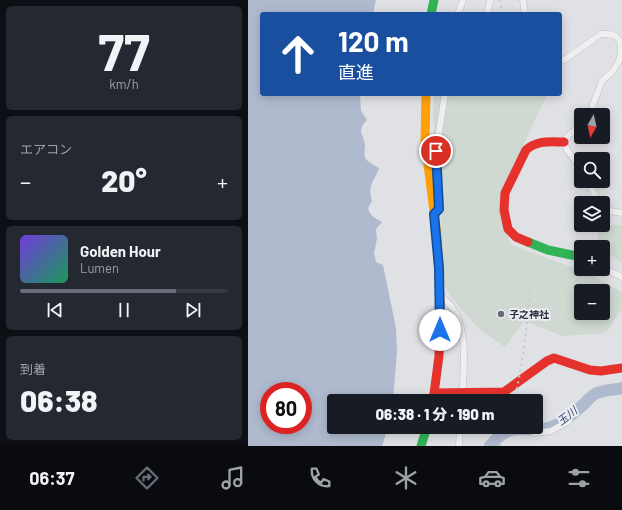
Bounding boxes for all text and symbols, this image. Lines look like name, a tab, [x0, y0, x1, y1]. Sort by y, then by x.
text: 77	[98, 19, 150, 81]
text: 120 m	[338, 24, 409, 58]
icon: ahead	[272, 28, 324, 80]
text: 直進	[338, 61, 374, 83]
text: km/h	[109, 76, 139, 92]
north arrow	[574, 108, 610, 144]
map controls	[574, 108, 610, 320]
pin	[419, 134, 453, 168]
icon: arrive	[425, 140, 447, 162]
text: エアコン	[20, 141, 72, 157]
button: search	[574, 152, 610, 188]
text: 20°	[101, 162, 147, 198]
text: −	[20, 168, 31, 194]
text: +	[217, 168, 228, 194]
button: layers	[574, 196, 610, 232]
button: +	[574, 240, 610, 276]
text: Golden Hour	[80, 242, 161, 260]
text: Lumen	[80, 260, 119, 276]
button: −	[574, 284, 610, 320]
icon: previous	[44, 299, 66, 321]
icon: pause	[113, 299, 135, 321]
icon: next	[182, 299, 204, 321]
place label: 子之神社	[509, 308, 550, 320]
position arrow	[419, 309, 461, 351]
marker: 子之神社	[496, 309, 506, 319]
text: 到着	[20, 361, 46, 377]
text: 06:38	[20, 382, 98, 418]
speed limit sign: 80	[260, 382, 312, 434]
water label: 玉川	[554, 403, 580, 428]
text: 06:38 · 1 分 · 190 m	[376, 405, 494, 423]
icon: directions	[133, 464, 161, 492]
icon: music	[219, 464, 247, 492]
icon: phone	[306, 464, 334, 492]
icon: climate	[392, 464, 420, 492]
icon: car	[478, 464, 506, 492]
icon: filters	[565, 464, 593, 492]
text: 06:37	[29, 467, 74, 489]

